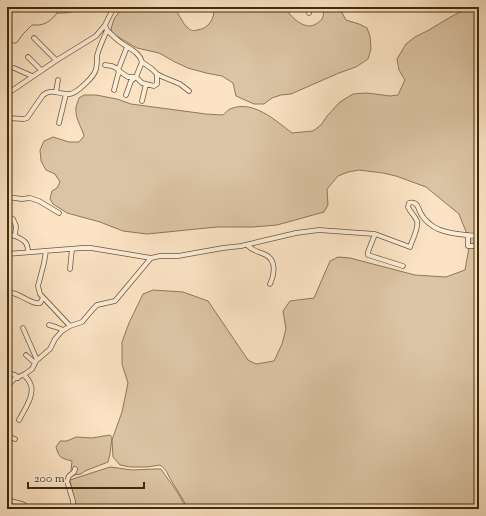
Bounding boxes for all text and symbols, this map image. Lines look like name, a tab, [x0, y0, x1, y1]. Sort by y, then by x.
scale bar	[28, 464, 144, 490]
text: 200 m	[34, 470, 65, 488]

